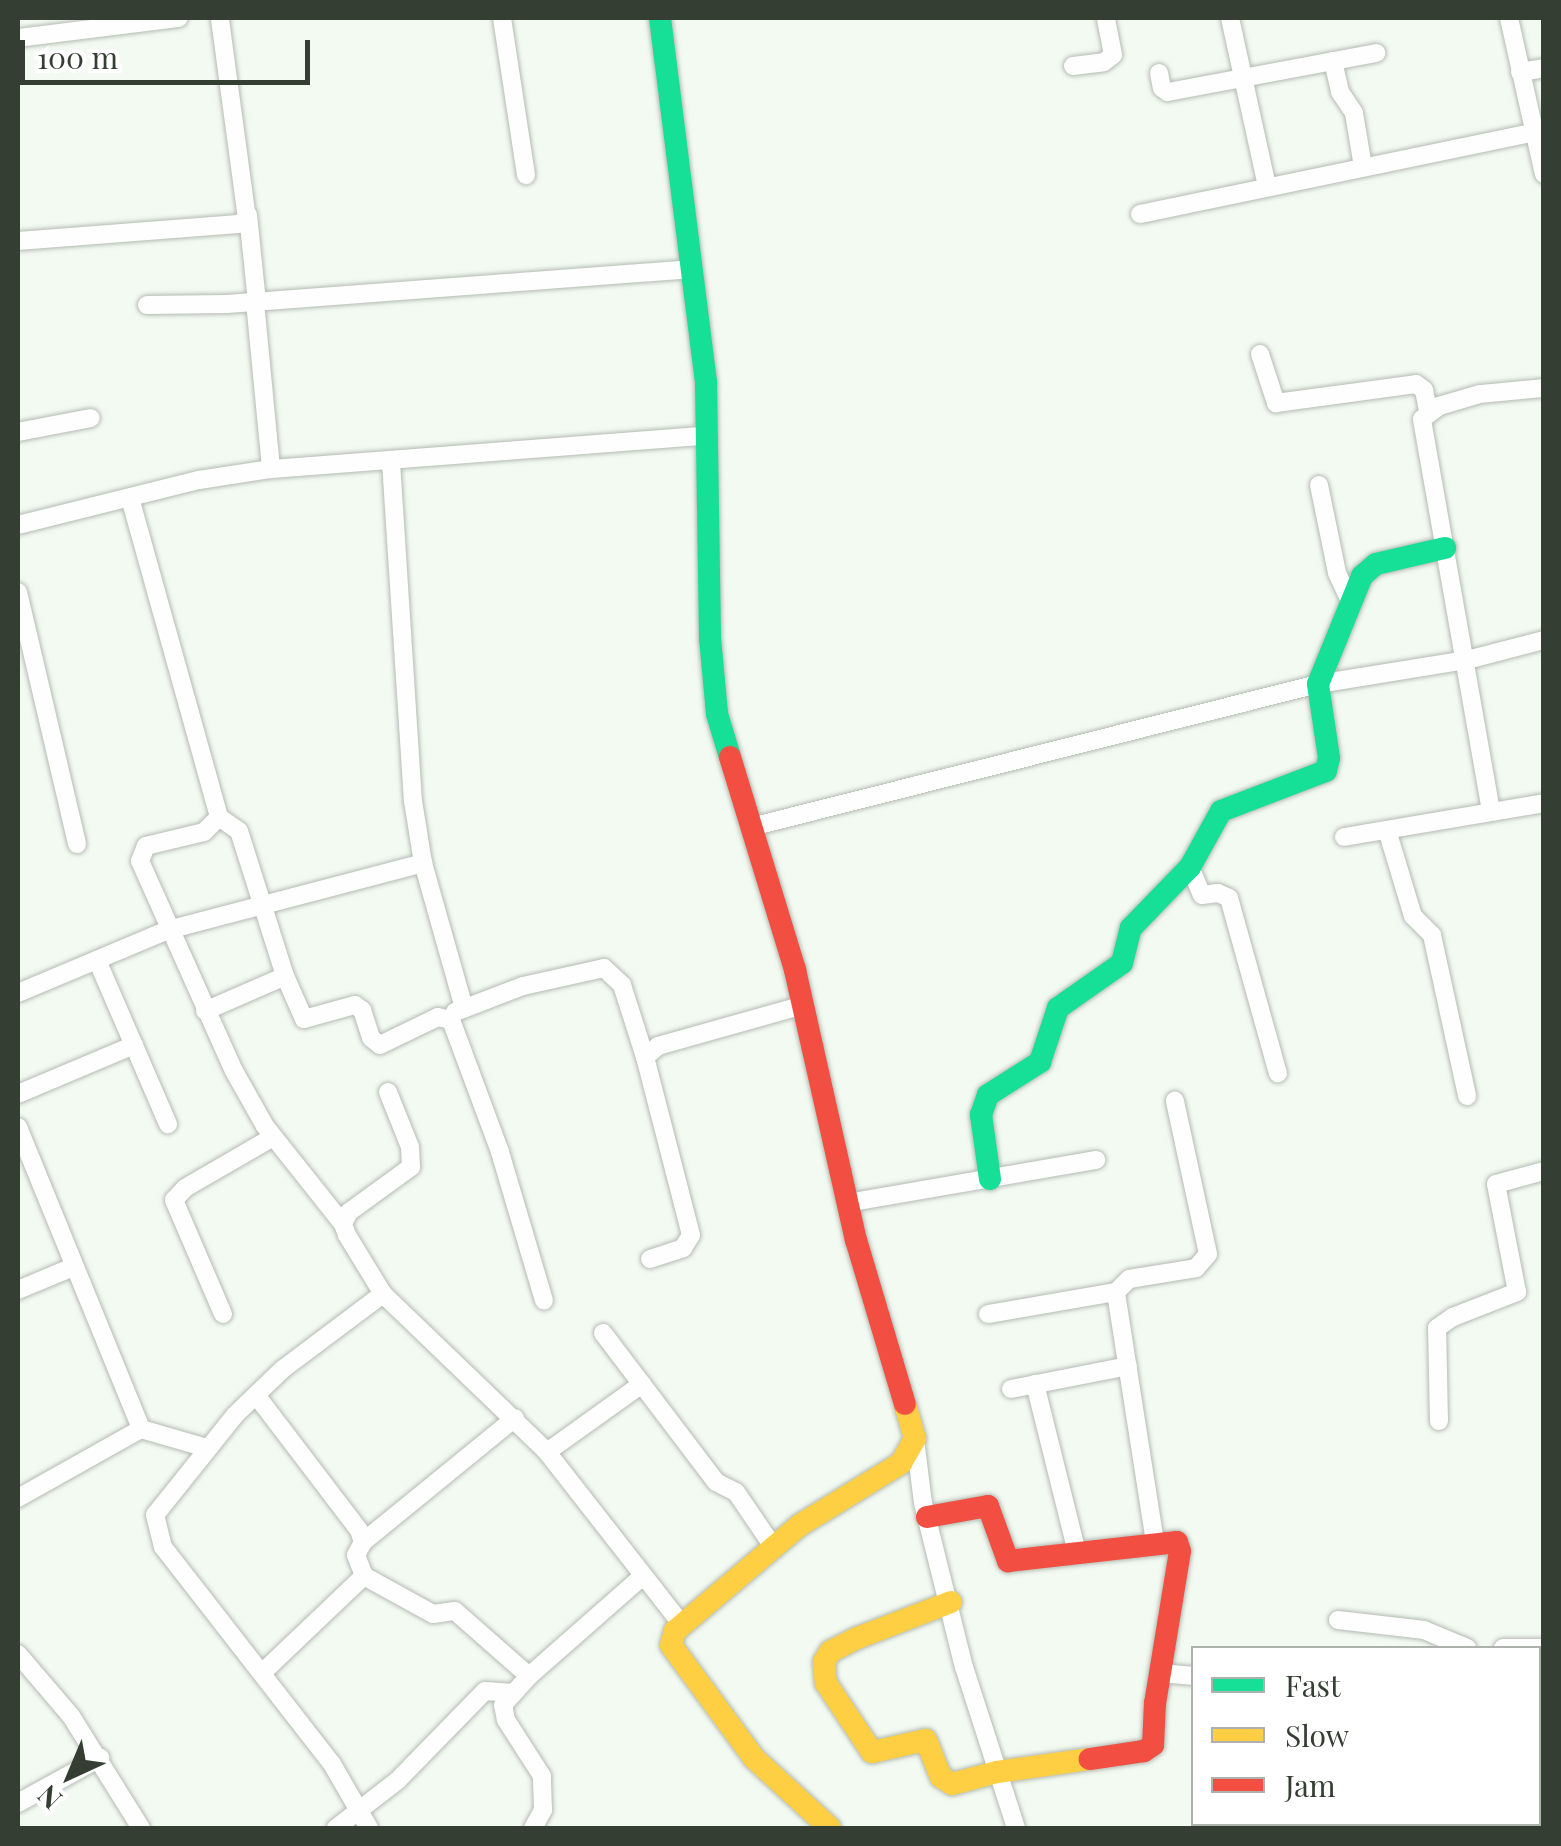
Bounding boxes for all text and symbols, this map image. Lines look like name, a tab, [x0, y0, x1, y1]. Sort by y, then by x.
scale bar	[25, 20, 315, 82]
text: 100 m	[37, 37, 118, 77]
legend	[1191, 1646, 1541, 1826]
text: Fast	[1285, 1665, 1341, 1705]
text: Slow	[1285, 1715, 1349, 1755]
north arrow	[20, 1726, 120, 1826]
text: Jam	[1285, 1765, 1336, 1805]
text: N	[29, 1778, 69, 1818]

